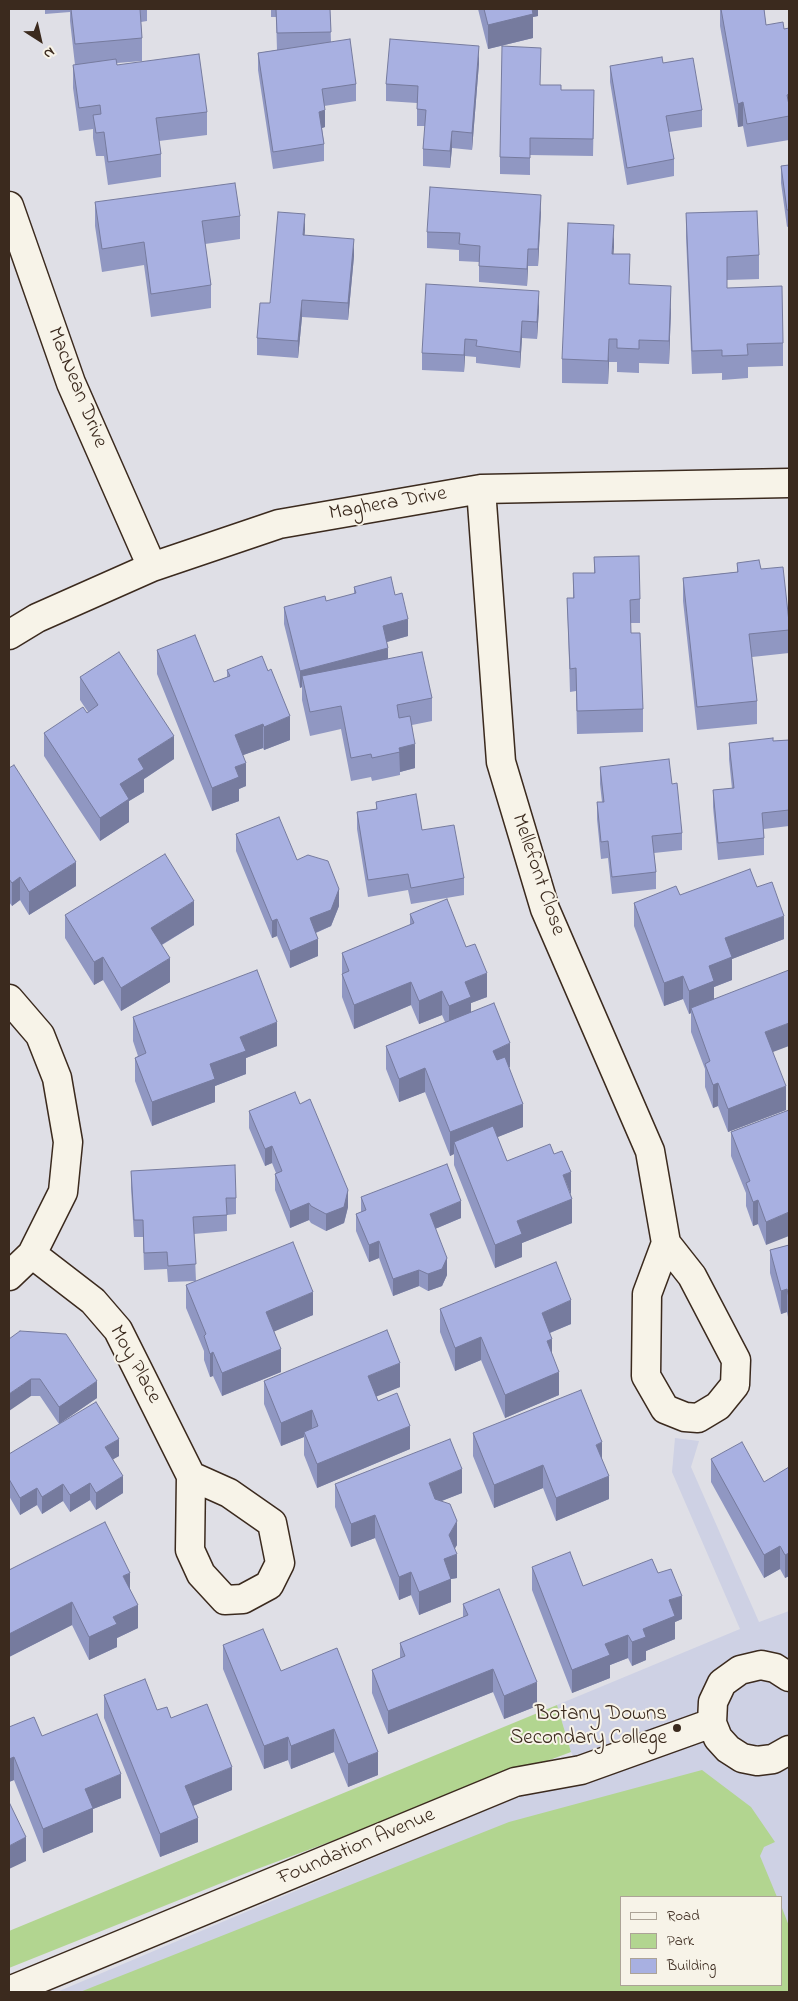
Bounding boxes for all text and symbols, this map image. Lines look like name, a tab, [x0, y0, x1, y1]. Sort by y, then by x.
north arrow	[15, 15, 65, 65]
text: N	[39, 41, 59, 64]
street label: MacNean Drive	[40, 324, 112, 452]
street label: Maghera Drive	[327, 482, 449, 528]
street label: Mellefont Close	[504, 811, 570, 939]
street label: Moy Place	[102, 1322, 166, 1408]
place label: Botany Downs Secondary College	[510, 1703, 667, 1753]
marker: Botany Downs Secondary College	[671, 1722, 683, 1734]
street label: Foundation Avenue	[275, 1804, 439, 1892]
legend	[620, 1896, 783, 1986]
text: Road	[667, 1905, 700, 1927]
text: Park	[667, 1930, 694, 1952]
text: Building	[667, 1955, 716, 1977]

